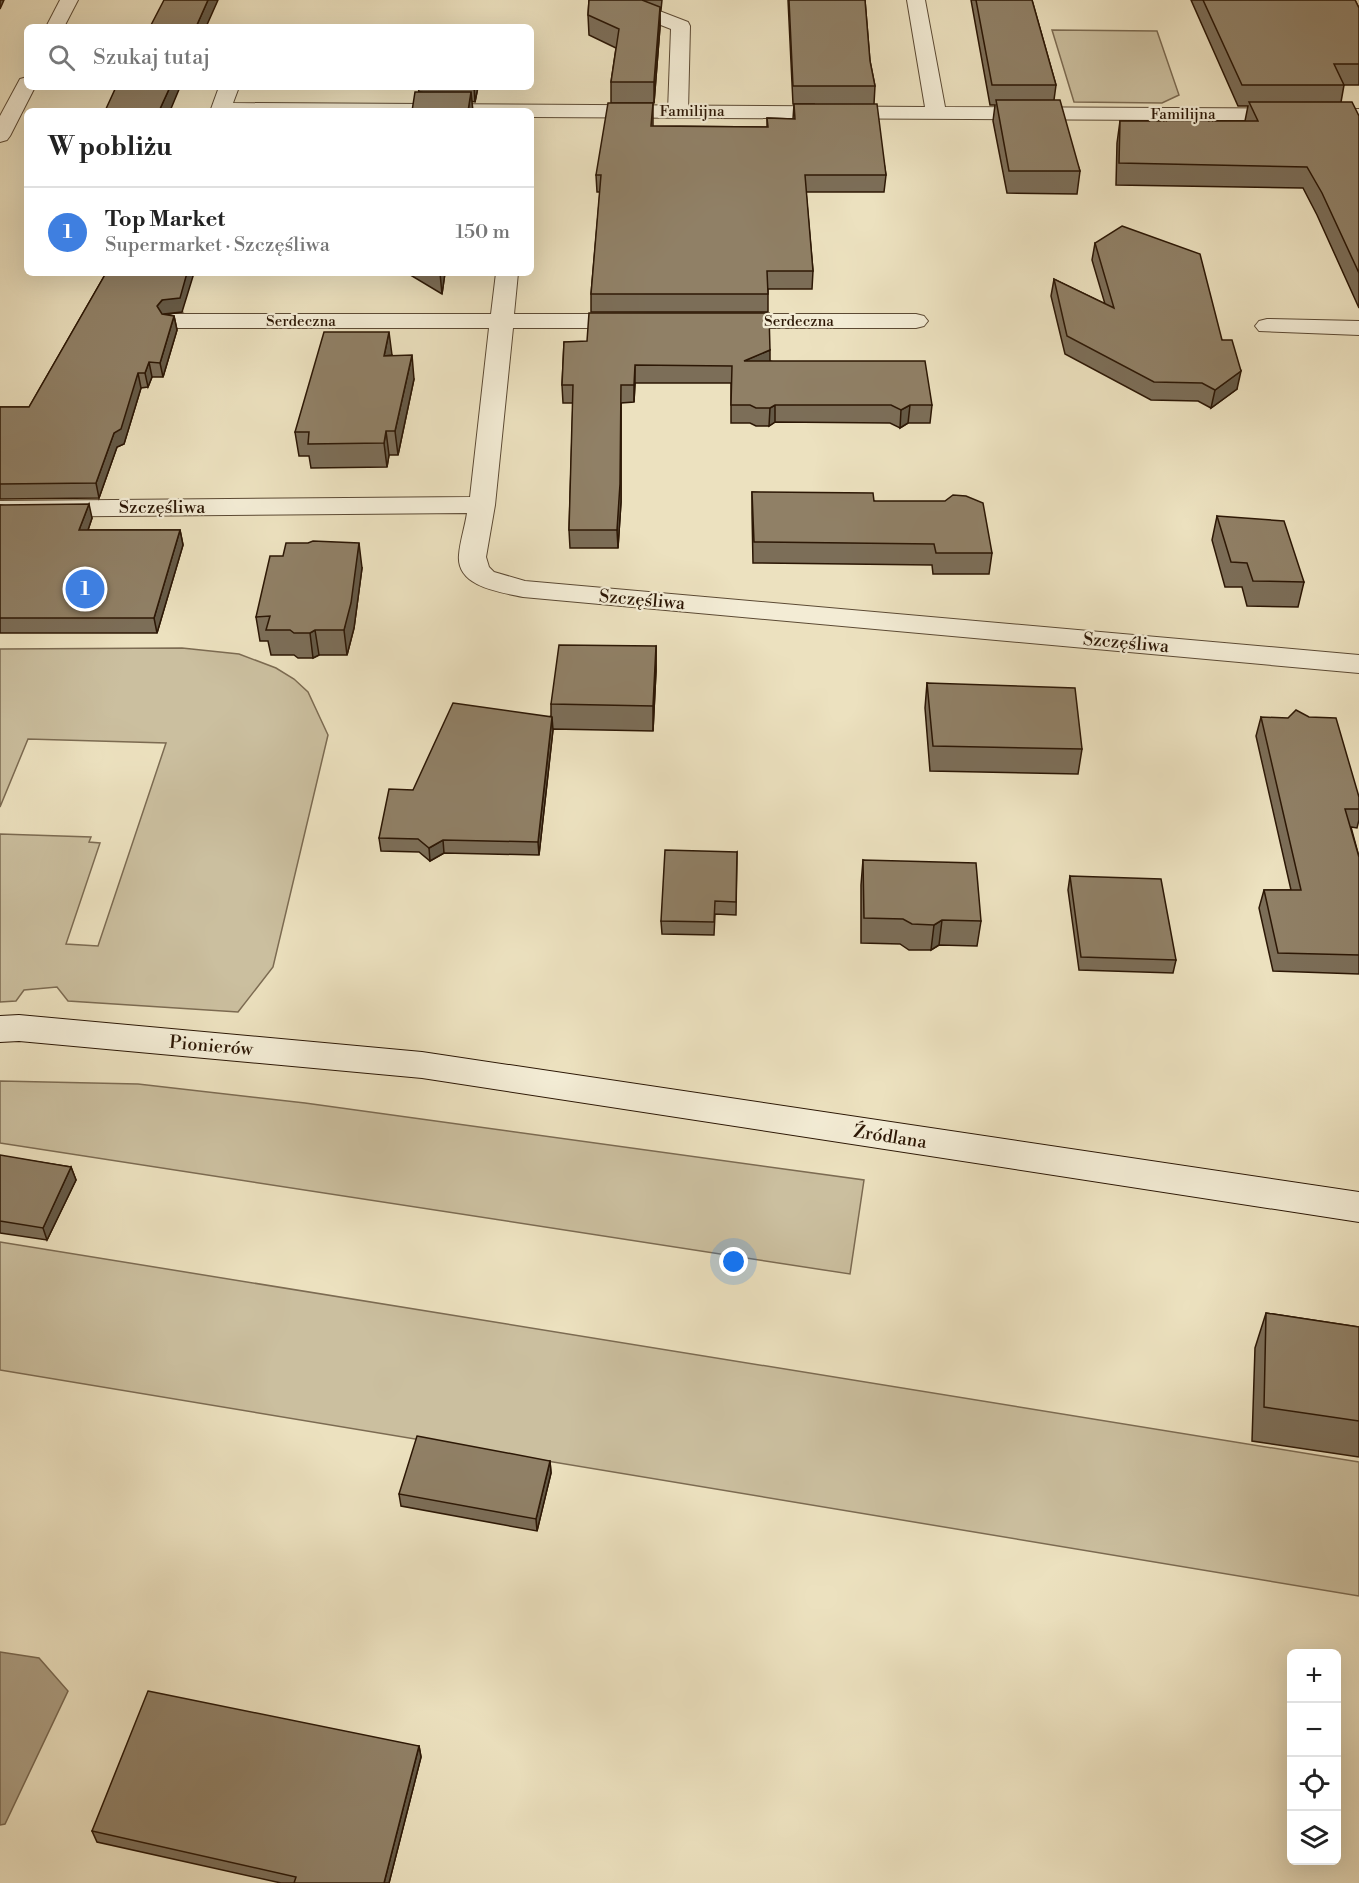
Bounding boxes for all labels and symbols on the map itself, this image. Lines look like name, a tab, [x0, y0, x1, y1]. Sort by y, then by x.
street label: Familijna	[659, 102, 725, 121]
street label: Familijna	[1150, 105, 1216, 124]
street label: Serdeczna	[266, 312, 336, 331]
street label: Serdeczna	[764, 312, 834, 331]
street label: Szczęśliwa	[119, 496, 206, 519]
pin: 1	[66, 566, 104, 612]
street label: Szczęśliwa	[598, 585, 687, 615]
street label: Szczęśliwa	[1082, 628, 1171, 658]
street label: Pionierów	[168, 1031, 254, 1061]
street label: Źródlana	[852, 1120, 929, 1154]
your location	[719, 1247, 748, 1276]

